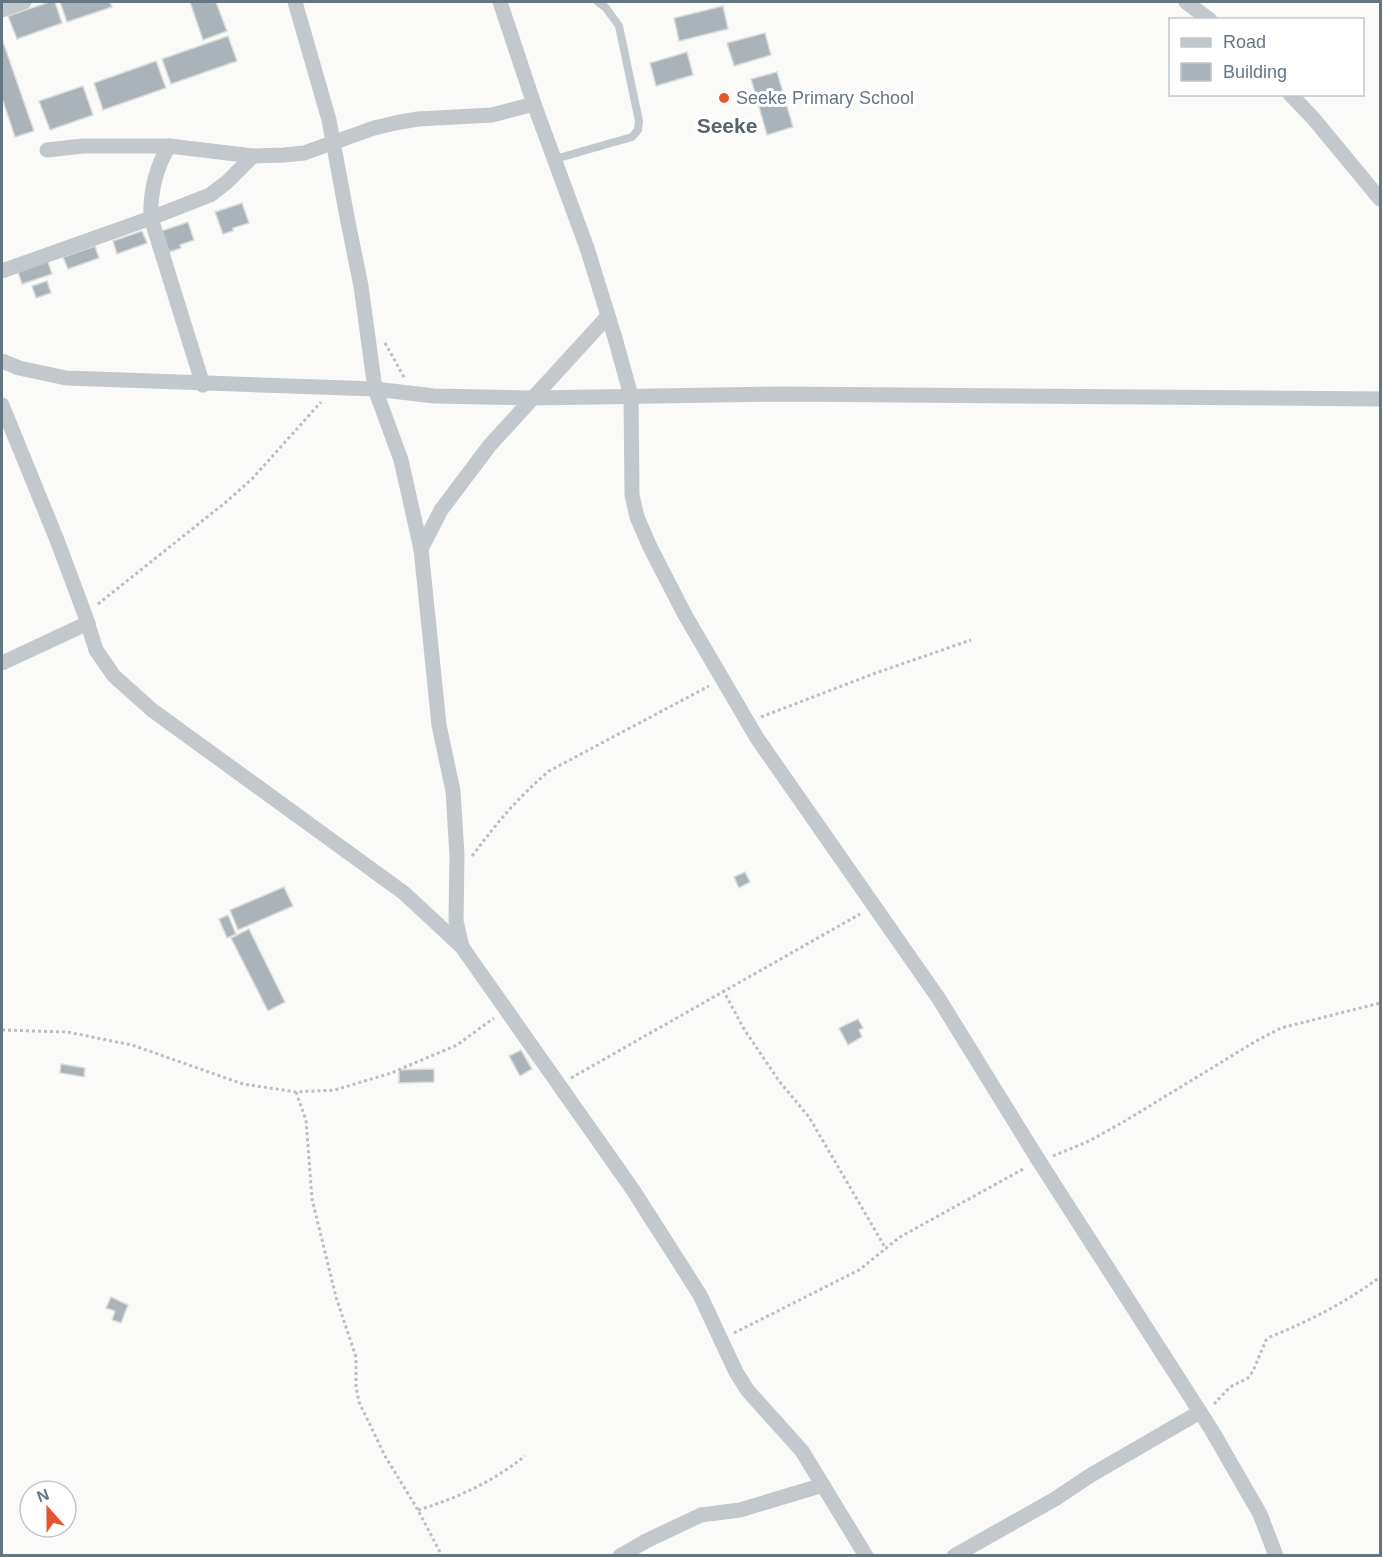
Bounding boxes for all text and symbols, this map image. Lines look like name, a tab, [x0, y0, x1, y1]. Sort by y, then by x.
legend	[1169, 18, 1364, 96]
text: Road	[1223, 32, 1266, 52]
text: Building	[1223, 62, 1287, 82]
place label: Seeke Primary School	[736, 88, 914, 108]
marker: Seeke Primary School	[717, 91, 731, 105]
district label: Seeke	[697, 114, 757, 137]
north arrow	[18, 1479, 78, 1539]
text: N	[34, 1485, 51, 1505]

